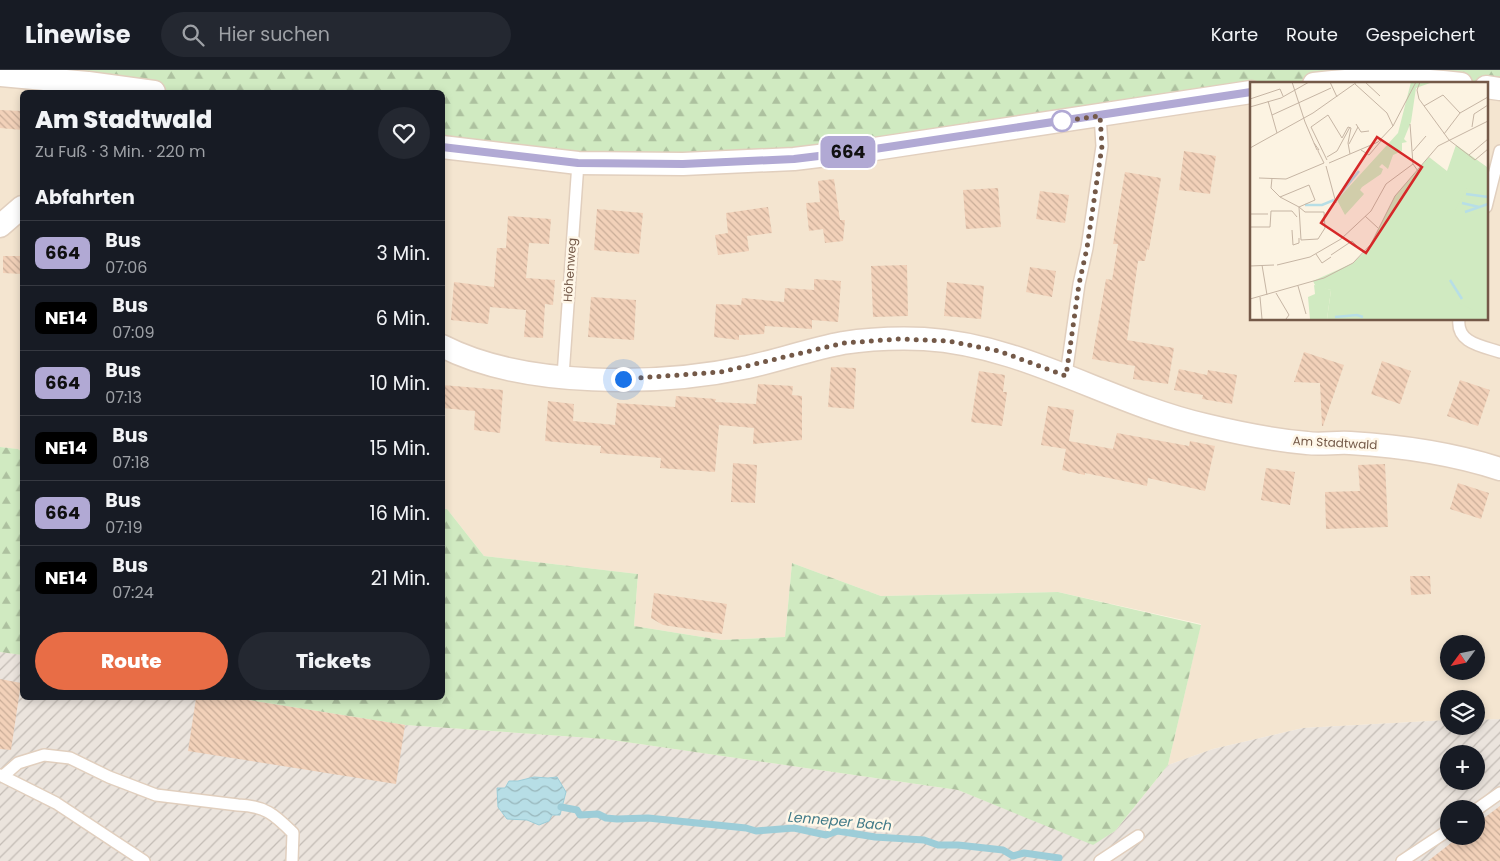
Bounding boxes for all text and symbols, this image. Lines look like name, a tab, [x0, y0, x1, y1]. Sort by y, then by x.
search box	[161, 12, 511, 57]
text: Linewise	[25, 18, 131, 51]
icon: search	[179, 21, 207, 49]
text: Hier suchen	[219, 21, 330, 48]
text: Karte	[1211, 22, 1258, 47]
text: Route	[1286, 22, 1338, 47]
text: Gespeichert	[1366, 22, 1475, 47]
inset map	[1250, 82, 1488, 320]
text: Am Stadtwald	[35, 103, 212, 136]
button: heart	[378, 107, 430, 159]
unlabelled marker	[1051, 110, 1073, 132]
line badge: 664	[819, 136, 877, 168]
text: 664	[830, 139, 866, 164]
text: Zu Fuß · 3 Min. · 220 m	[35, 140, 205, 163]
text: Abfahrten	[35, 184, 135, 211]
text: Bus	[105, 227, 141, 254]
street label: Höhenweg	[559, 237, 580, 303]
text: 664	[45, 240, 80, 265]
text: 3 Min.	[377, 240, 430, 267]
text: 07:06	[105, 256, 148, 279]
text: Bus	[112, 292, 148, 319]
text: NE14	[45, 305, 87, 330]
text: 6 Min.	[376, 305, 430, 332]
text: 07:09	[112, 321, 155, 344]
text: Bus	[105, 357, 141, 384]
your location	[611, 367, 636, 392]
text: 664	[45, 370, 80, 395]
text: 10 Min.	[370, 370, 430, 397]
text: 07:13	[105, 386, 142, 409]
text: Bus	[112, 422, 148, 449]
street label: Am Stadtwald	[1292, 432, 1378, 453]
text: NE14	[45, 435, 87, 460]
text: 15 Min.	[370, 435, 430, 462]
text: 07:18	[112, 451, 150, 474]
text: Bus	[105, 487, 141, 514]
text: 664	[45, 500, 80, 525]
text: 16 Min.	[370, 500, 430, 527]
text: 07:19	[105, 516, 143, 539]
text: Bus	[112, 552, 148, 579]
text: NE14	[45, 565, 87, 590]
text: 21 Min.	[371, 565, 430, 592]
text: 07:24	[112, 581, 154, 604]
button: Route	[35, 632, 228, 690]
button: Tickets	[238, 632, 430, 690]
north arrow	[1440, 635, 1485, 680]
map controls	[1440, 635, 1485, 845]
button: layers	[1440, 690, 1485, 735]
button: +	[1440, 745, 1485, 790]
button: −	[1440, 800, 1485, 845]
water label: Lenneper Bach	[787, 806, 893, 836]

